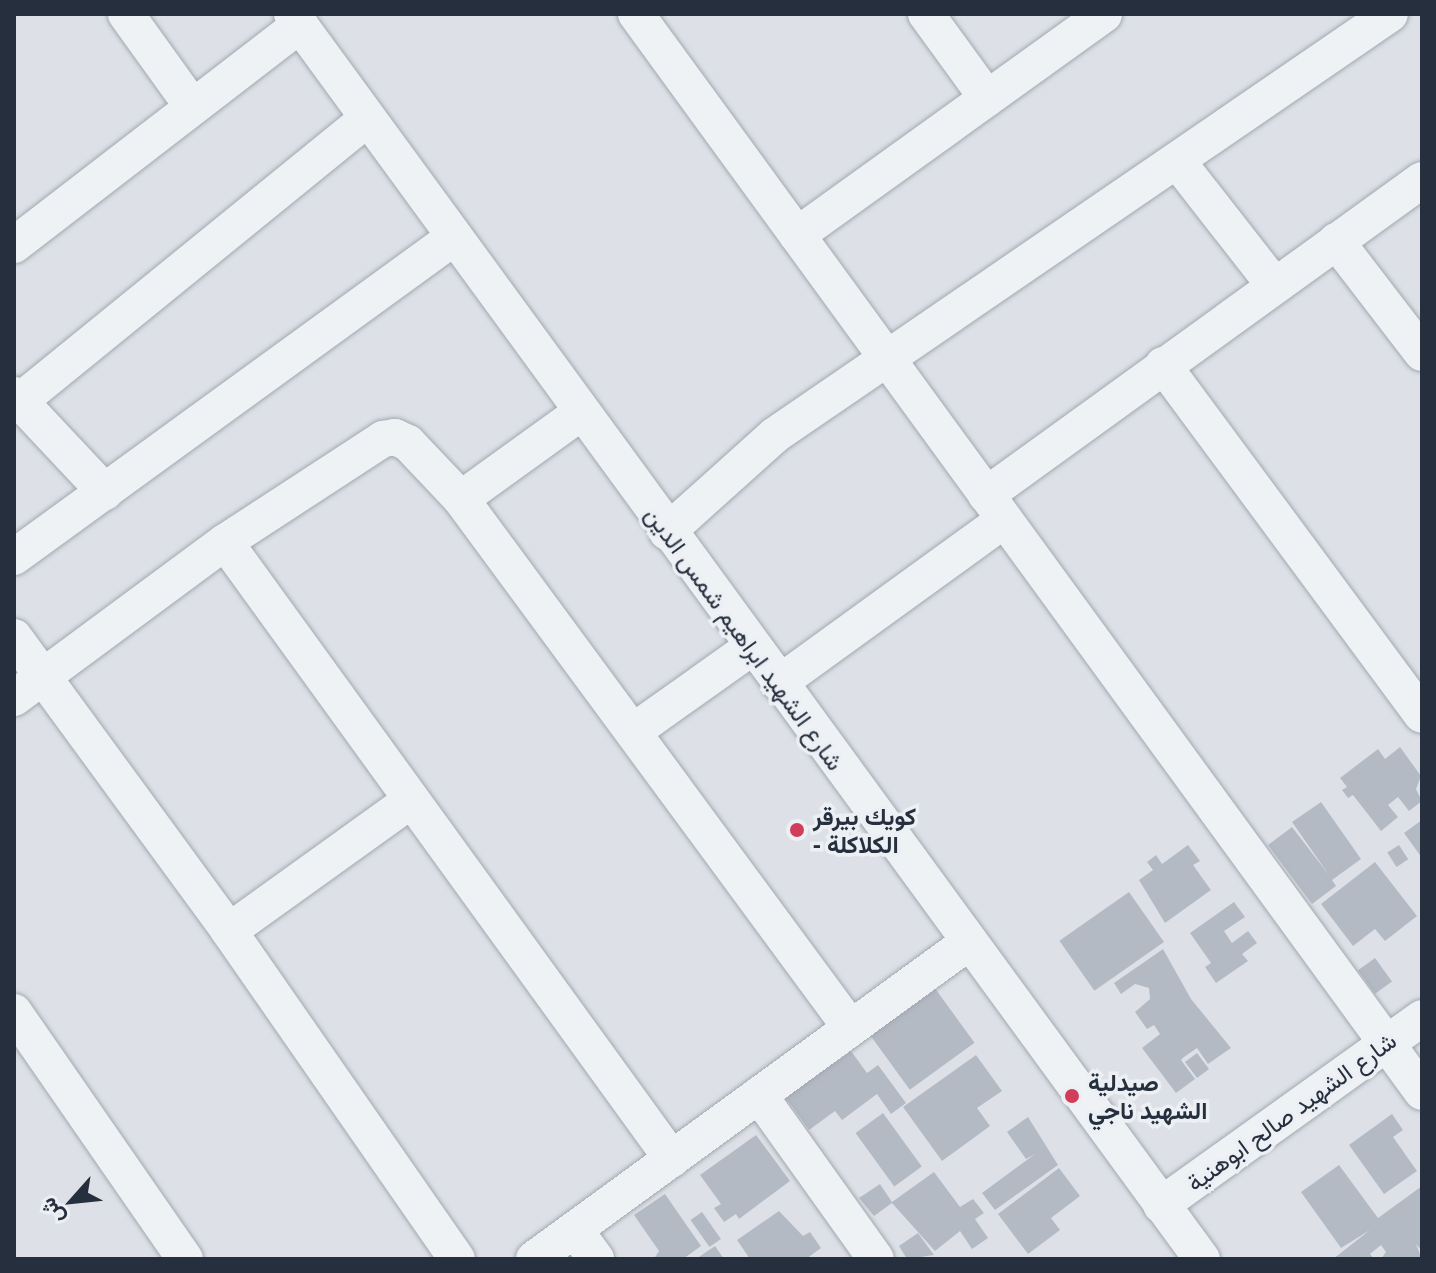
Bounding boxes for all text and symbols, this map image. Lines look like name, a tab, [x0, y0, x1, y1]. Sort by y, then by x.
street label: شارع الشهيد ابراهيم شمس الدين	[640, 500, 850, 776]
place label: كويك بيرقر - الكلاكلة	[813, 802, 916, 858]
marker: كويك بيرقر - الكلاكلة	[788, 821, 806, 839]
street label: شارع الشهيد صالح ابوهنية	[1181, 1025, 1401, 1197]
place label: صيدلية الشهيد ناجي	[1088, 1068, 1207, 1124]
marker: صيدلية الشهيد ناجي	[1063, 1087, 1081, 1105]
north arrow	[32, 1161, 112, 1241]
text: ش	[31, 1193, 70, 1230]

